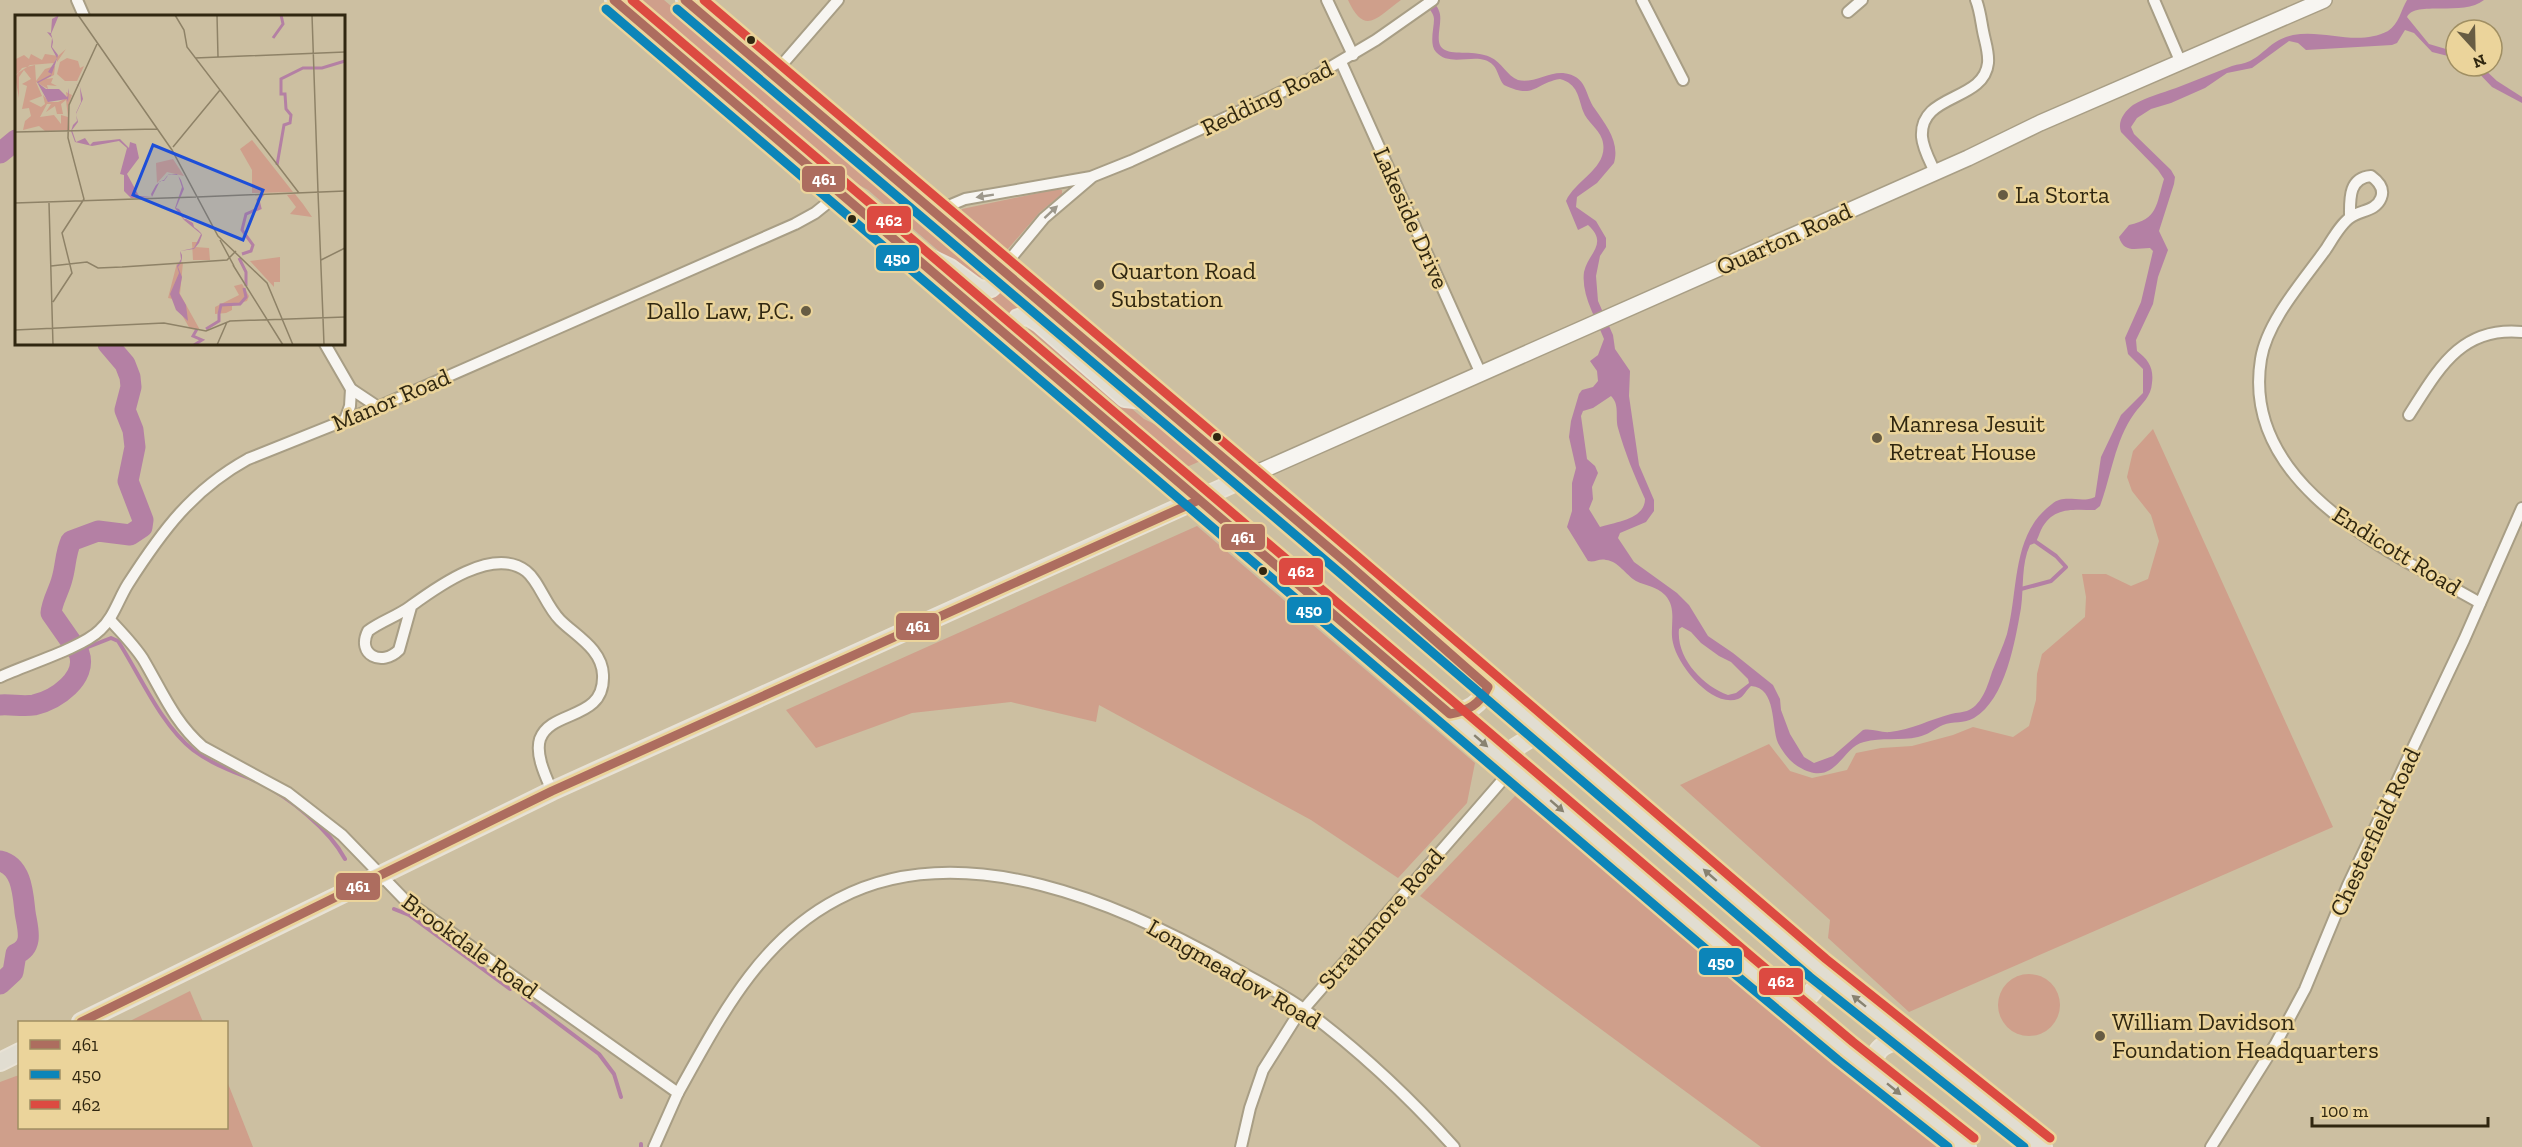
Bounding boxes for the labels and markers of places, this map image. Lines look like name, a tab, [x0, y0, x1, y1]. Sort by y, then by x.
unlabelled marker	[745, 34, 757, 46]
place label: La Storta	[2015, 180, 2110, 209]
marker: La Storta	[1996, 188, 2010, 202]
unlabelled marker	[846, 213, 858, 225]
place label: Quarton Road Substation	[1111, 256, 1256, 313]
marker: Quarton Road Substation	[1092, 278, 1106, 292]
place label: Dallo Law, P.C.	[646, 296, 794, 325]
marker: Dallo Law, P.C.	[799, 304, 813, 318]
place label: Manresa Jesuit Retreat House	[1889, 409, 2045, 466]
unlabelled marker	[1211, 431, 1223, 443]
marker: Manresa Jesuit Retreat House	[1870, 431, 1884, 445]
unlabelled marker	[1257, 565, 1269, 577]
place label: William Davidson Foundation Headquarters	[2112, 1007, 2379, 1064]
marker: William Davidson Foundation Headquarters	[2093, 1029, 2107, 1043]

